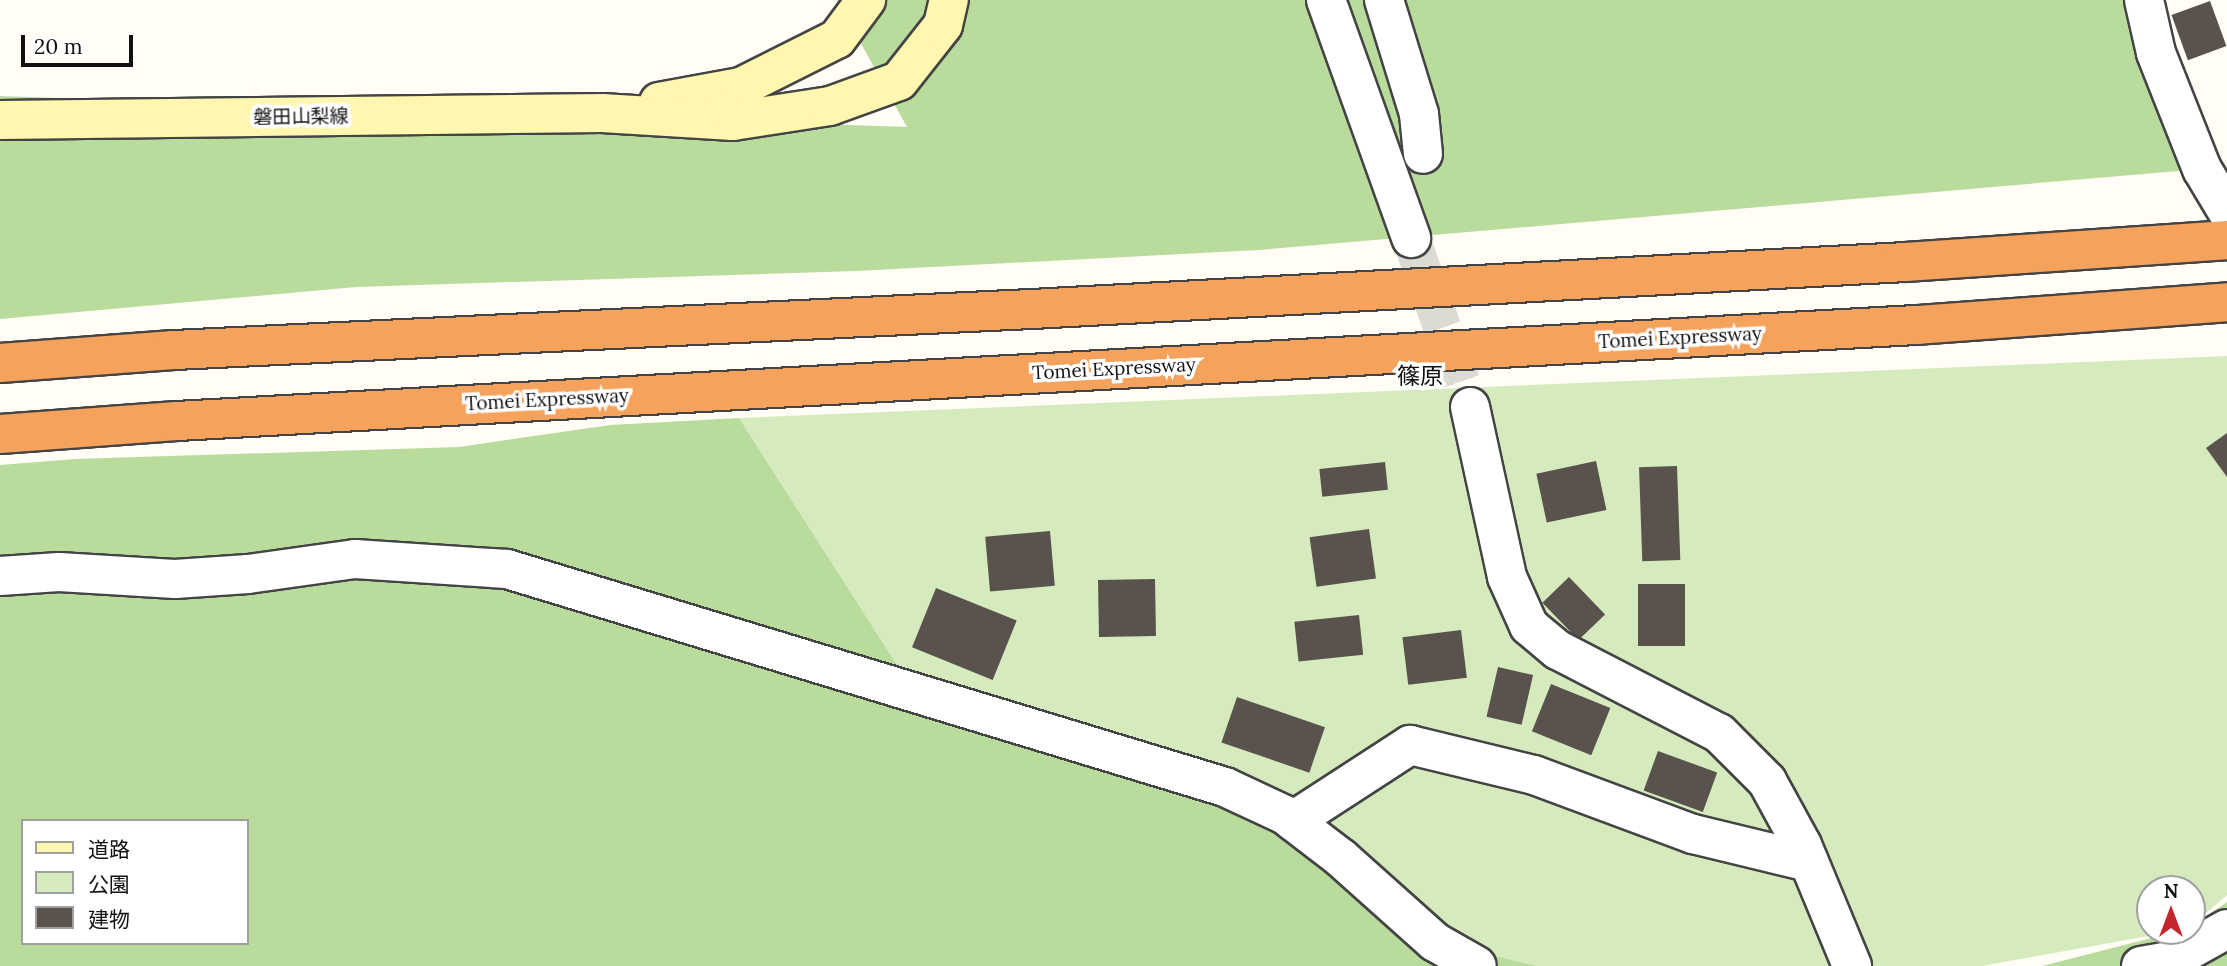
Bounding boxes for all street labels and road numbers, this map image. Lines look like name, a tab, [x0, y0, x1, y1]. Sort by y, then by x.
street label: 磐田山梨線	[253, 105, 349, 129]
street label: Tomei Expressway	[1598, 322, 1762, 354]
street label: Tomei Expressway	[1032, 353, 1196, 385]
street label: Tomei Expressway	[465, 384, 629, 416]

